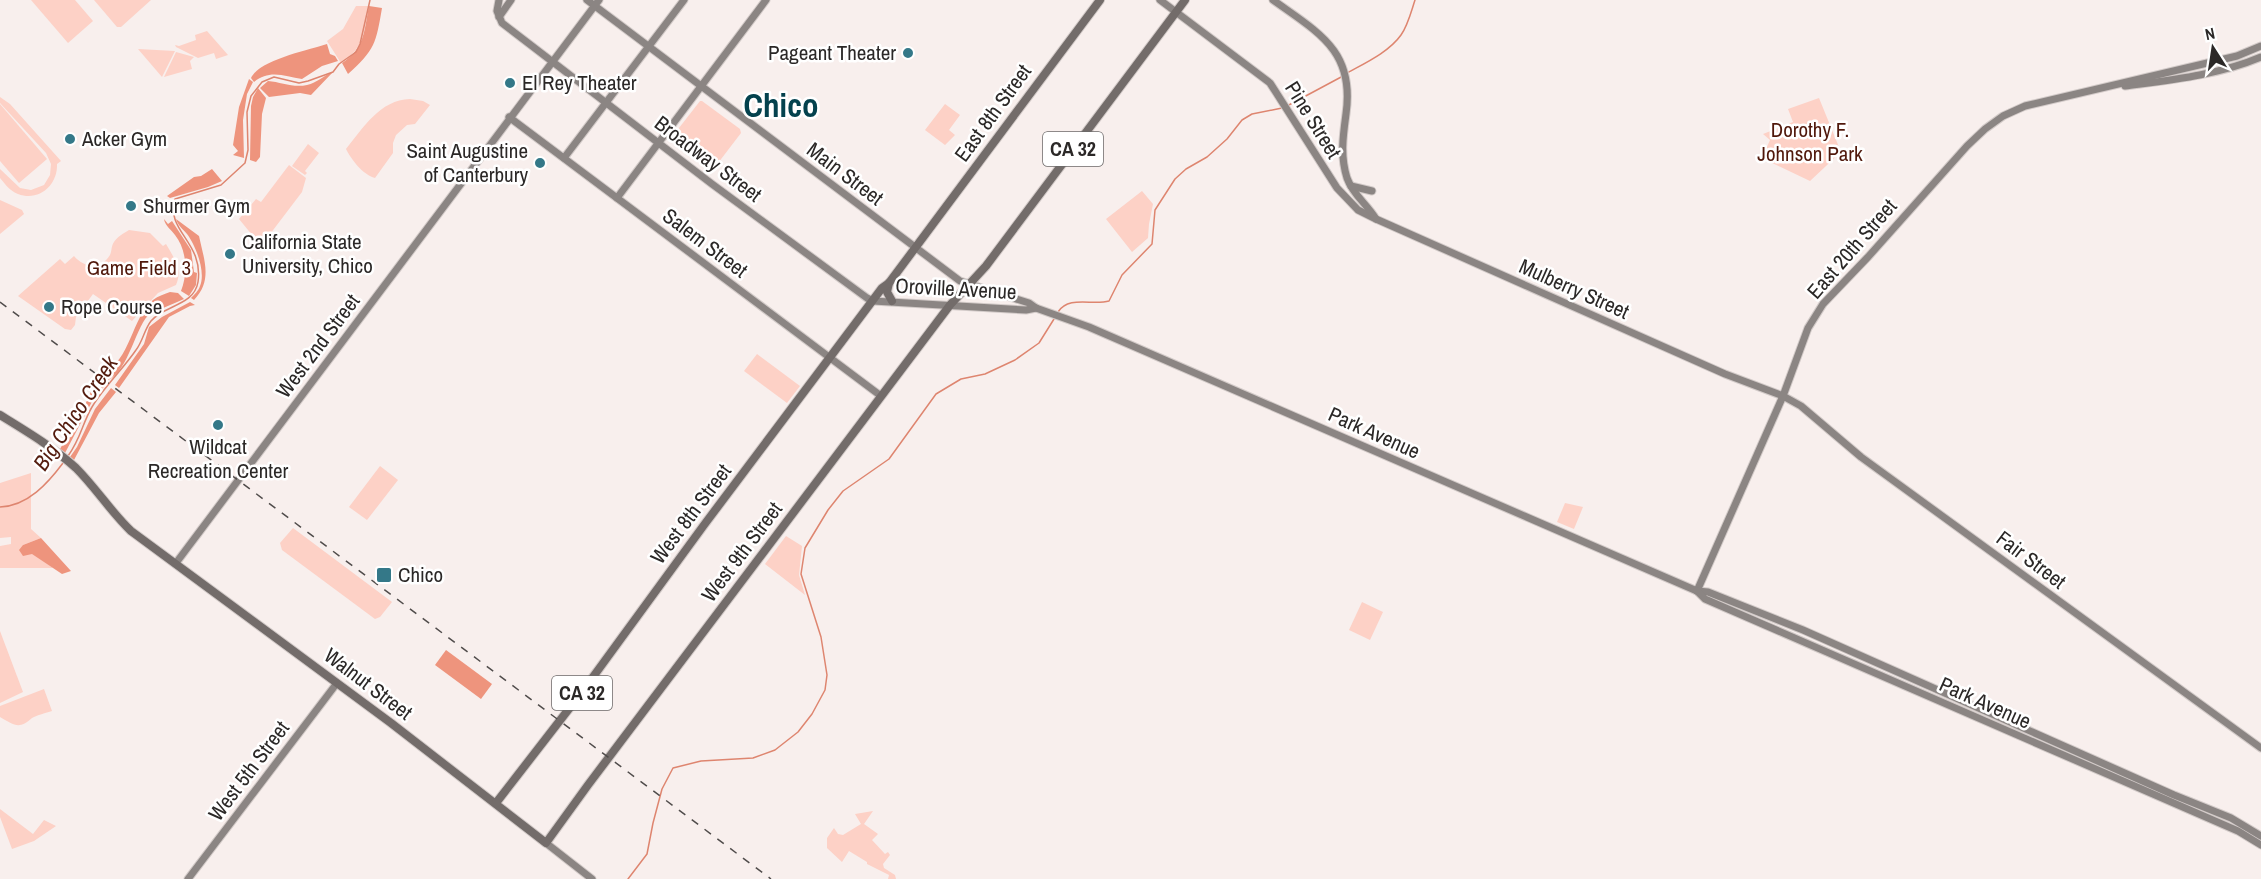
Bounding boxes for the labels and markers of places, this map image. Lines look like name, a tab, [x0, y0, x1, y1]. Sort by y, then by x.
place label: Pageant Theater	[768, 38, 896, 67]
marker: Pageant Theater	[901, 46, 915, 60]
place label: El Rey Theater	[522, 68, 637, 97]
marker: El Rey Theater	[503, 76, 517, 90]
place label: Acker Gym	[81, 124, 167, 153]
marker: Acker Gym	[63, 132, 77, 146]
place label: Saint Augustine of Canterbury	[406, 136, 528, 189]
marker: Saint Augustine of Canterbury	[533, 156, 547, 170]
place label: Shurmer Gym	[143, 191, 250, 220]
marker: Shurmer Gym	[124, 199, 138, 213]
place label: California State University, Chico	[242, 227, 373, 280]
marker: California State University, Chico	[223, 247, 237, 261]
place label: Rope Course	[61, 292, 162, 321]
marker: Rope Course	[42, 300, 56, 314]
marker: Wildcat Recreation Center	[211, 418, 225, 432]
place label: Wildcat Recreation Center	[148, 432, 289, 485]
place label: Chico	[398, 560, 443, 589]
marker: Chico	[375, 566, 393, 584]

